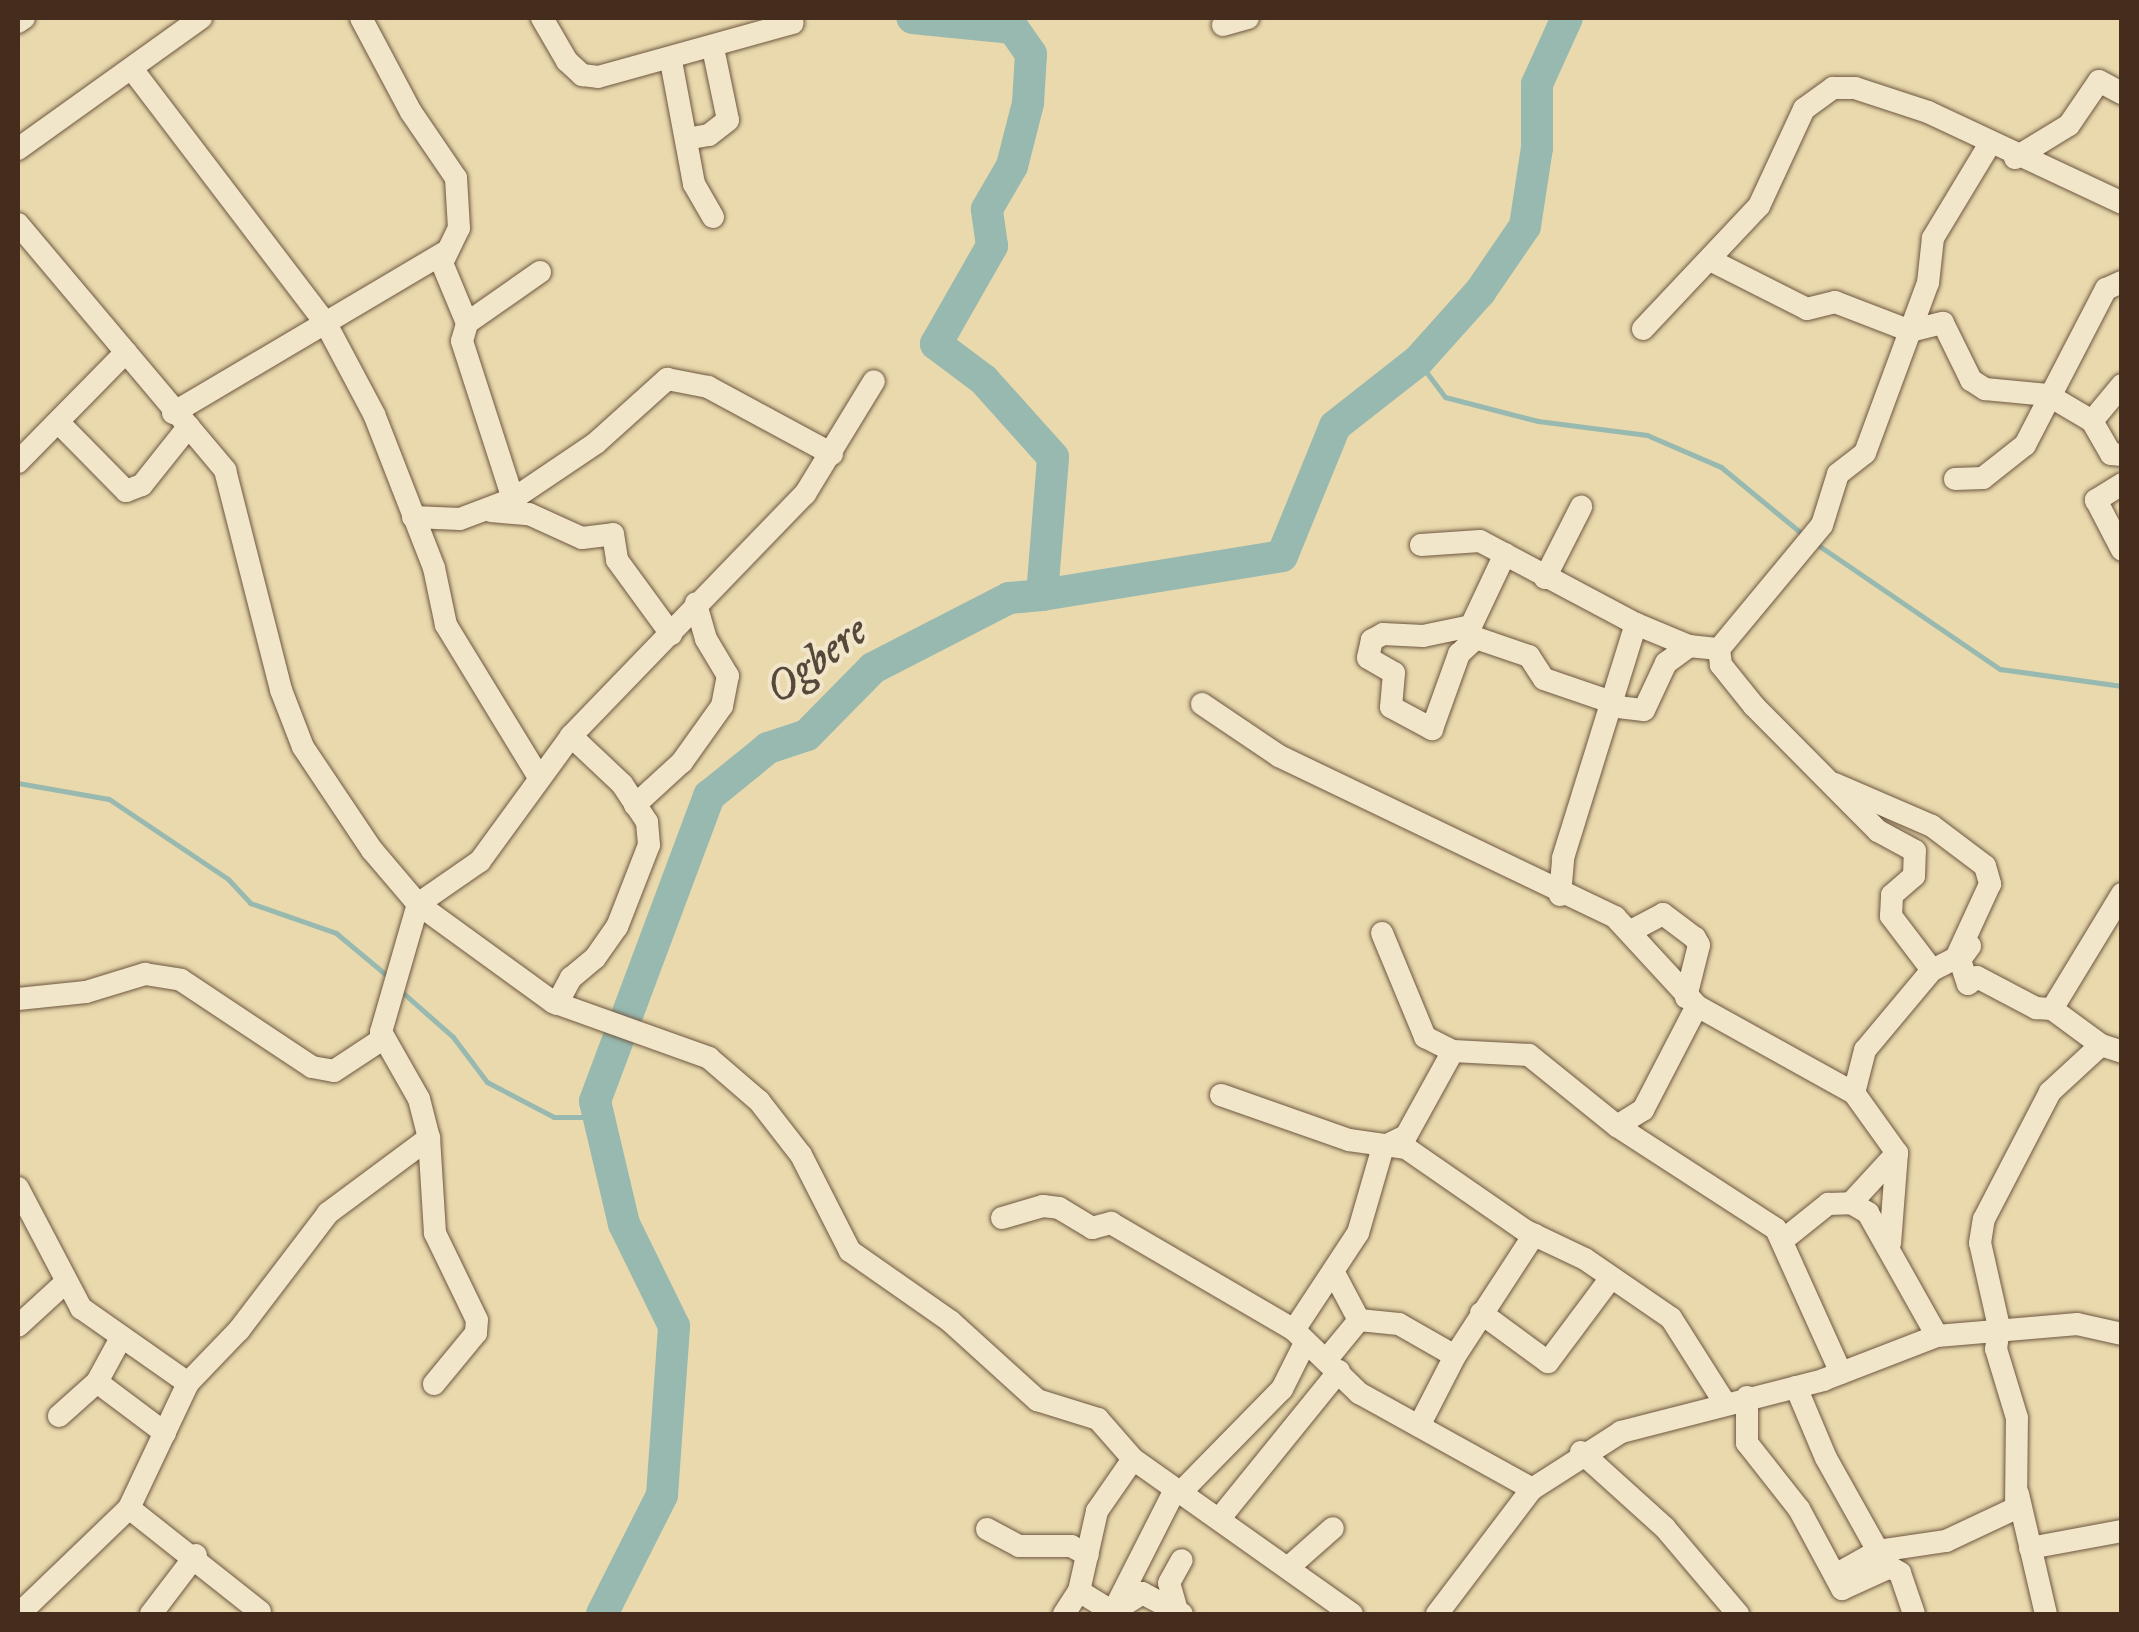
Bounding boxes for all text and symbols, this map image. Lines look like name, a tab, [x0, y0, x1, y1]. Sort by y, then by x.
water label: Ogbere	[755, 605, 879, 717]

